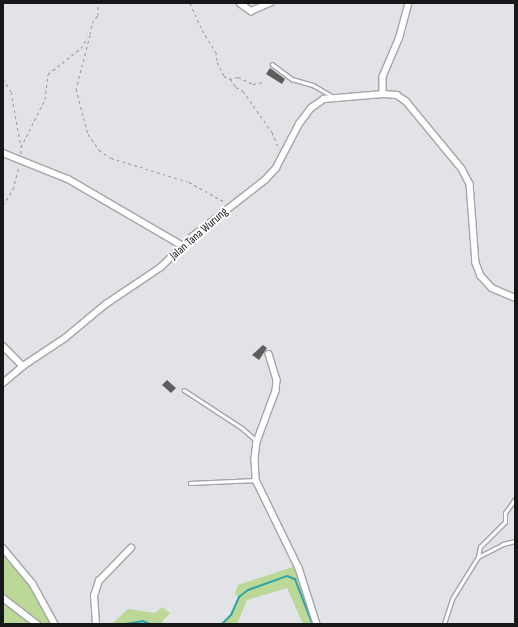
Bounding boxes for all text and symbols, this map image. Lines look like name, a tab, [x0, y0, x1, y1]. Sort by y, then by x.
street label: Jalan Tana Wurung	[167, 205, 231, 263]

